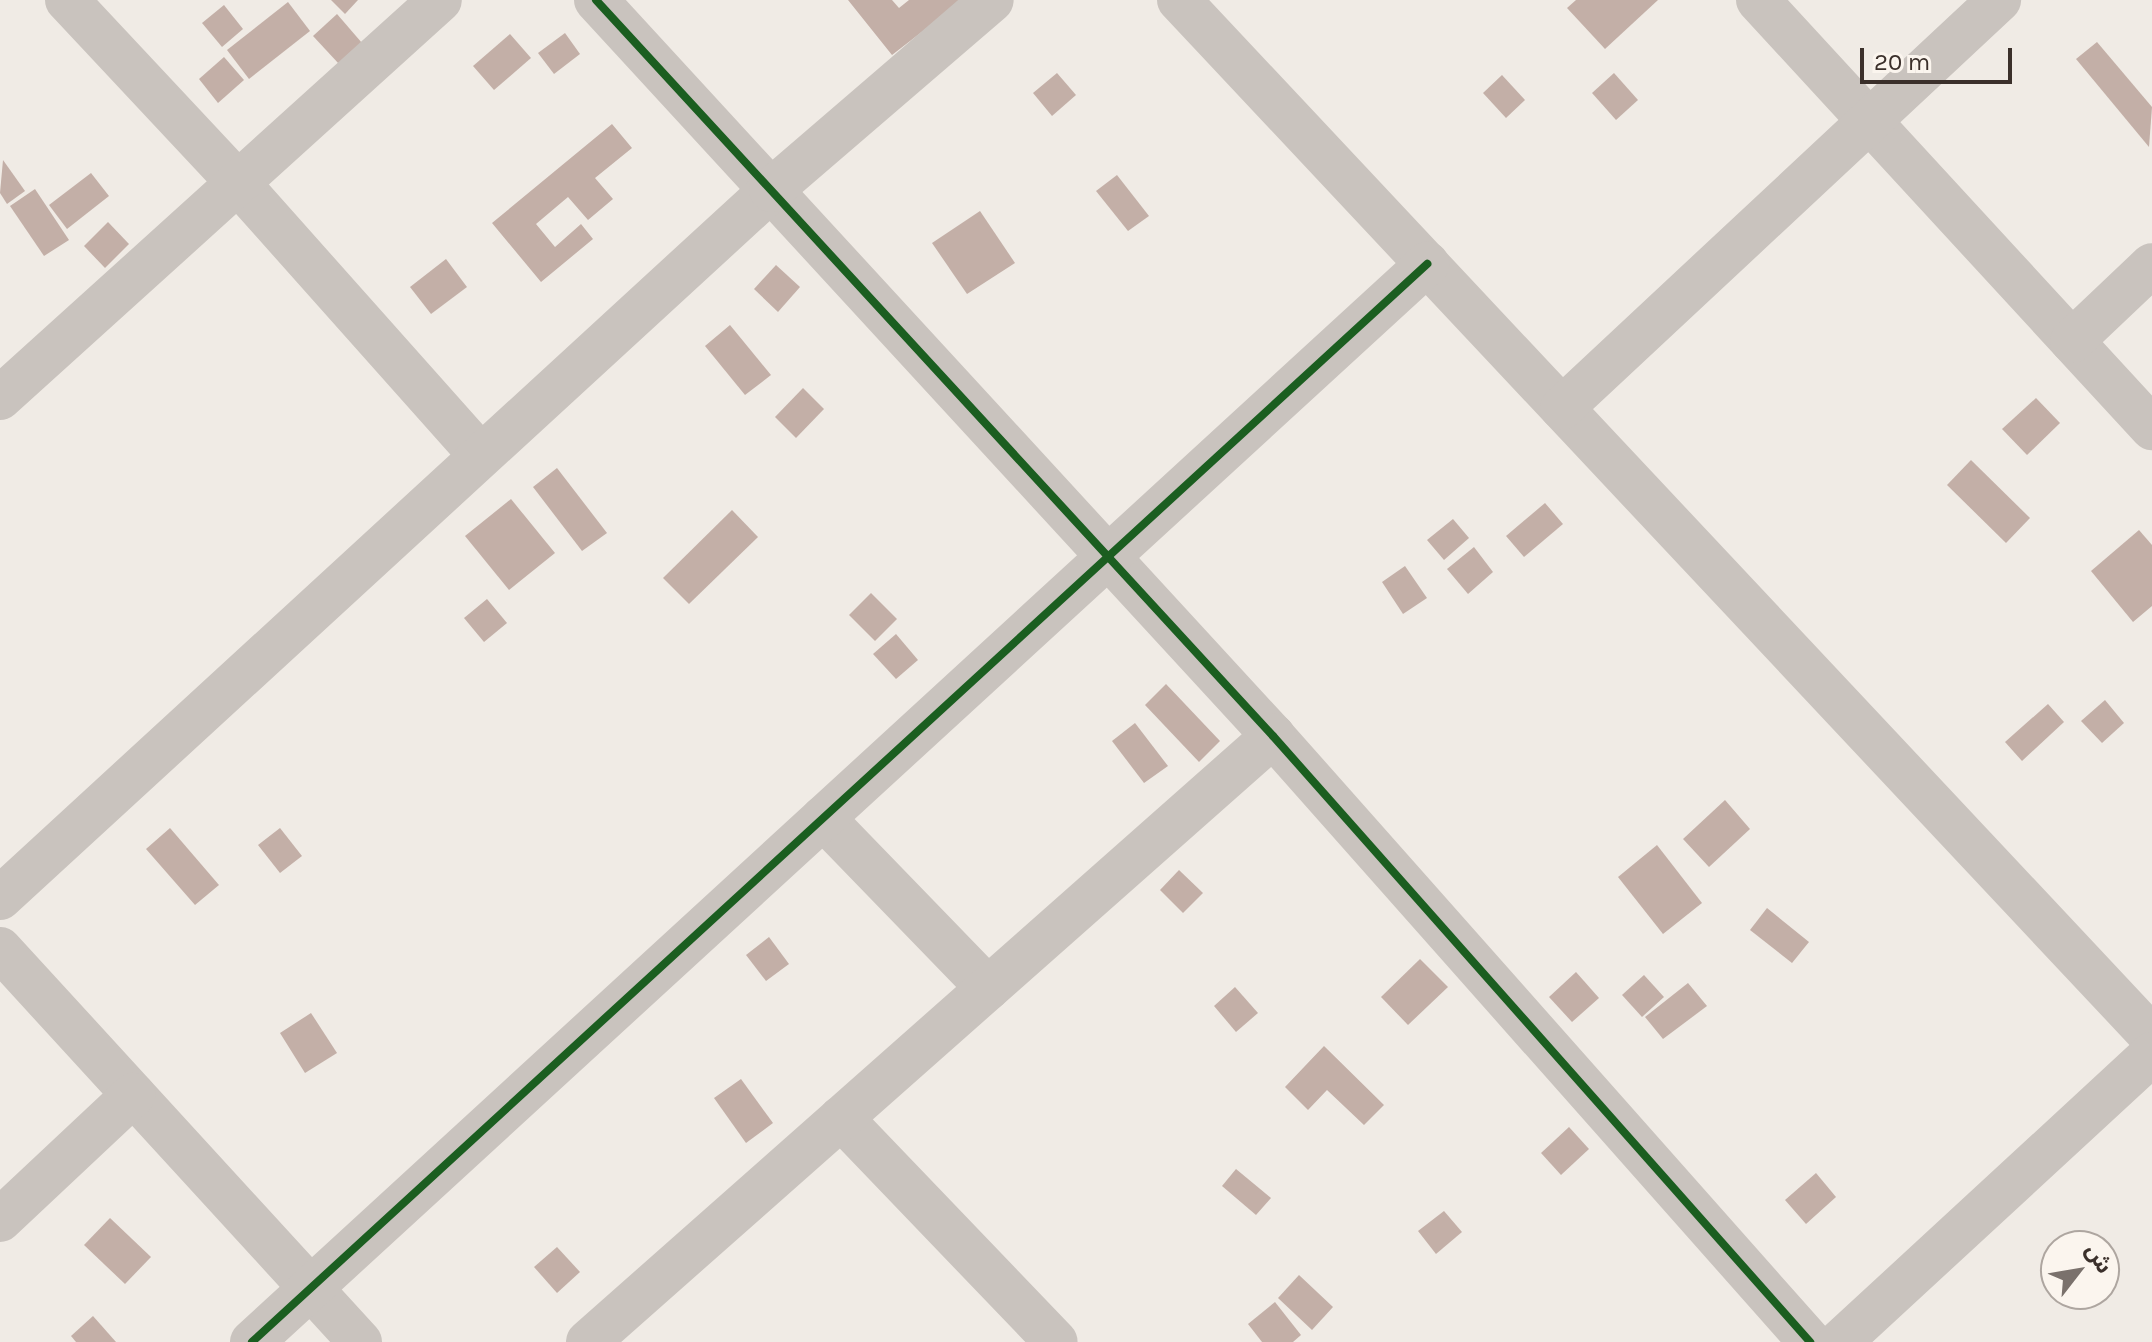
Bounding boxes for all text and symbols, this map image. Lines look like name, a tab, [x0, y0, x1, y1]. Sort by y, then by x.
scale bar	[1864, 32, 2016, 82]
text: 20 m	[1874, 48, 1930, 76]
north arrow	[2040, 1230, 2120, 1310]
text: ش	[2080, 1239, 2118, 1278]

